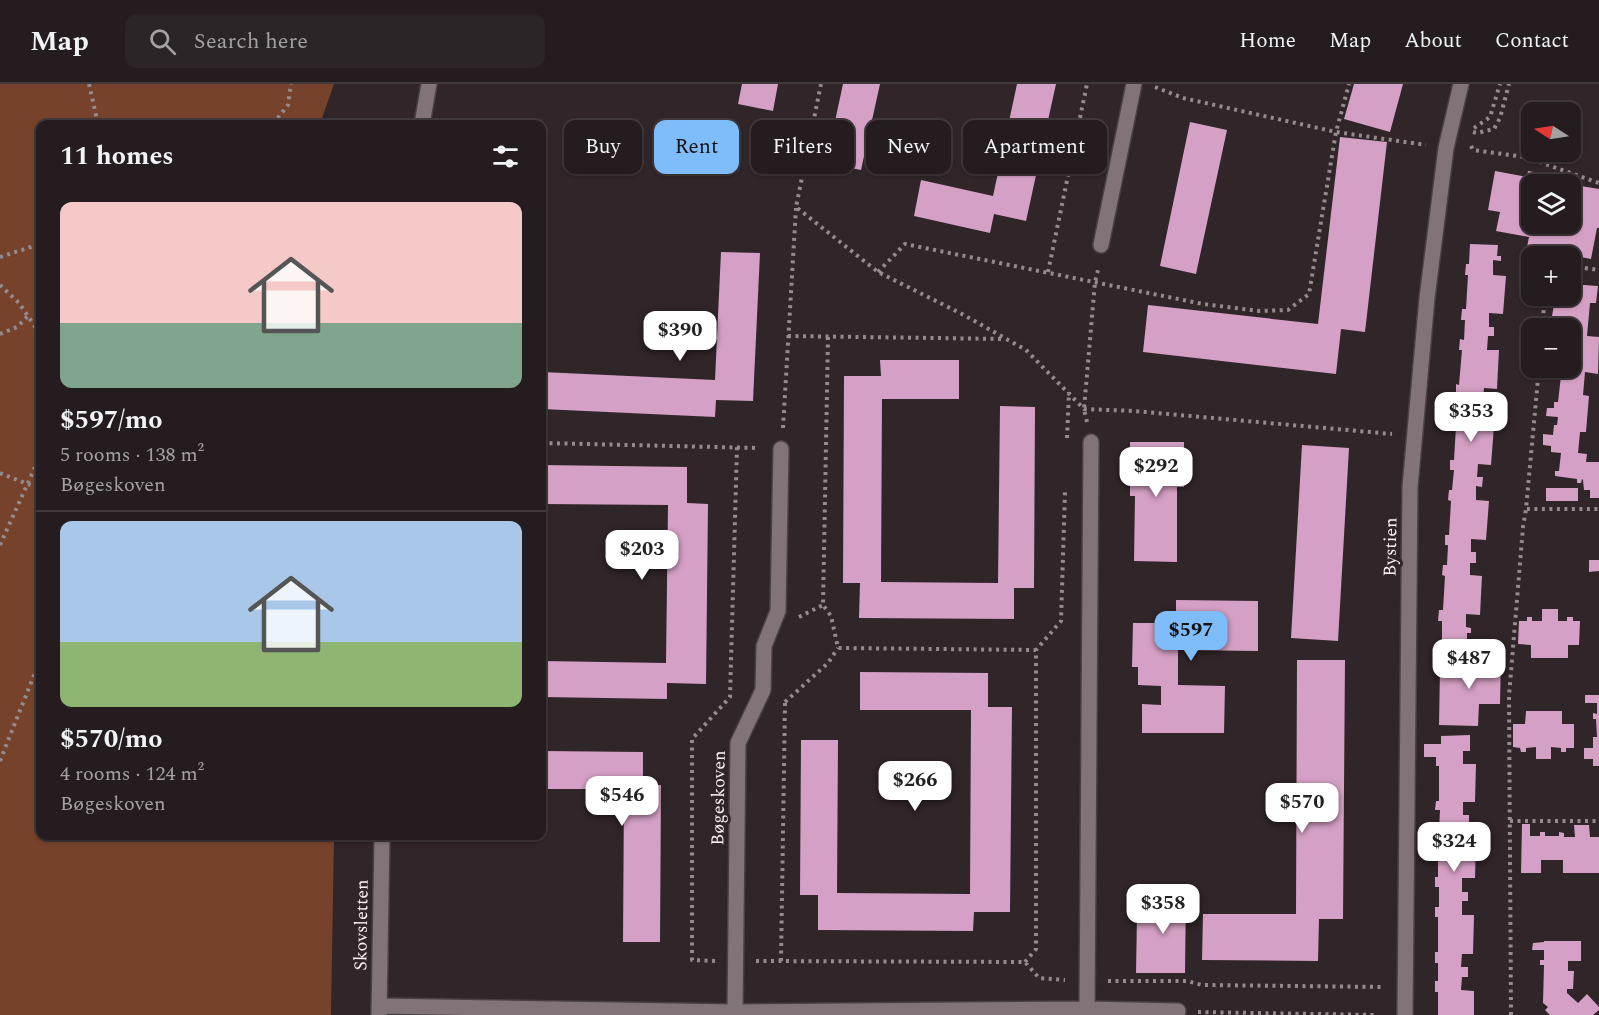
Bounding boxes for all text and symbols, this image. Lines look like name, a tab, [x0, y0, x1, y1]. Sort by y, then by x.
search box	[125, 14, 545, 68]
text: Map	[30, 20, 89, 63]
icon: search	[146, 25, 179, 58]
text: Search here	[194, 25, 308, 58]
text: Home	[1239, 25, 1296, 57]
text: Map	[1329, 25, 1371, 57]
text: About	[1404, 25, 1462, 57]
text: Contact	[1495, 25, 1569, 57]
north arrow	[1521, 102, 1581, 162]
map controls	[1521, 102, 1581, 378]
chip: Buy	[564, 120, 642, 174]
chip: Rent	[654, 120, 739, 174]
chip: Filters	[751, 120, 854, 174]
chip: New	[866, 120, 951, 174]
chip: Apartment	[963, 120, 1107, 174]
text: 11 homes	[60, 136, 174, 176]
icon: filters	[489, 140, 522, 173]
button: layers	[1521, 174, 1581, 234]
icon: home	[237, 241, 345, 349]
button: +	[1521, 246, 1581, 306]
pin: $390	[644, 311, 716, 362]
text: $390	[658, 315, 702, 345]
button: −	[1521, 318, 1581, 378]
pin: $353	[1435, 392, 1507, 443]
text: $353	[1449, 396, 1493, 426]
text: $597/mo	[60, 400, 163, 440]
text: 5 rooms · 138 m²	[60, 440, 204, 470]
pin: $292	[1120, 447, 1192, 498]
text: $292	[1134, 451, 1178, 481]
text: Bøgeskoven	[60, 470, 166, 500]
street label: Bystien	[1376, 517, 1405, 577]
pin: $203	[606, 530, 678, 581]
text: $203	[620, 534, 664, 564]
icon: home	[237, 560, 345, 668]
pin: $597	[1155, 611, 1227, 662]
text: $597	[1169, 615, 1213, 645]
pin: $487	[1433, 639, 1505, 690]
text: $487	[1447, 643, 1491, 673]
text: $570/mo	[60, 719, 163, 759]
street label: Bøgeskoven	[704, 750, 733, 846]
text: 4 rooms · 124 m²	[60, 759, 204, 789]
pin: $266	[879, 761, 951, 812]
text: $266	[893, 765, 937, 795]
pin: $546	[586, 776, 658, 827]
text: $546	[600, 780, 644, 810]
pin: $570	[1266, 783, 1338, 834]
text: $570	[1280, 787, 1324, 817]
text: Bøgeskoven	[60, 789, 166, 819]
pin: $324	[1418, 822, 1490, 873]
text: $324	[1432, 826, 1476, 856]
street label: Skovsletten	[347, 879, 376, 971]
pin: $358	[1127, 884, 1199, 935]
text: $358	[1141, 888, 1185, 918]

